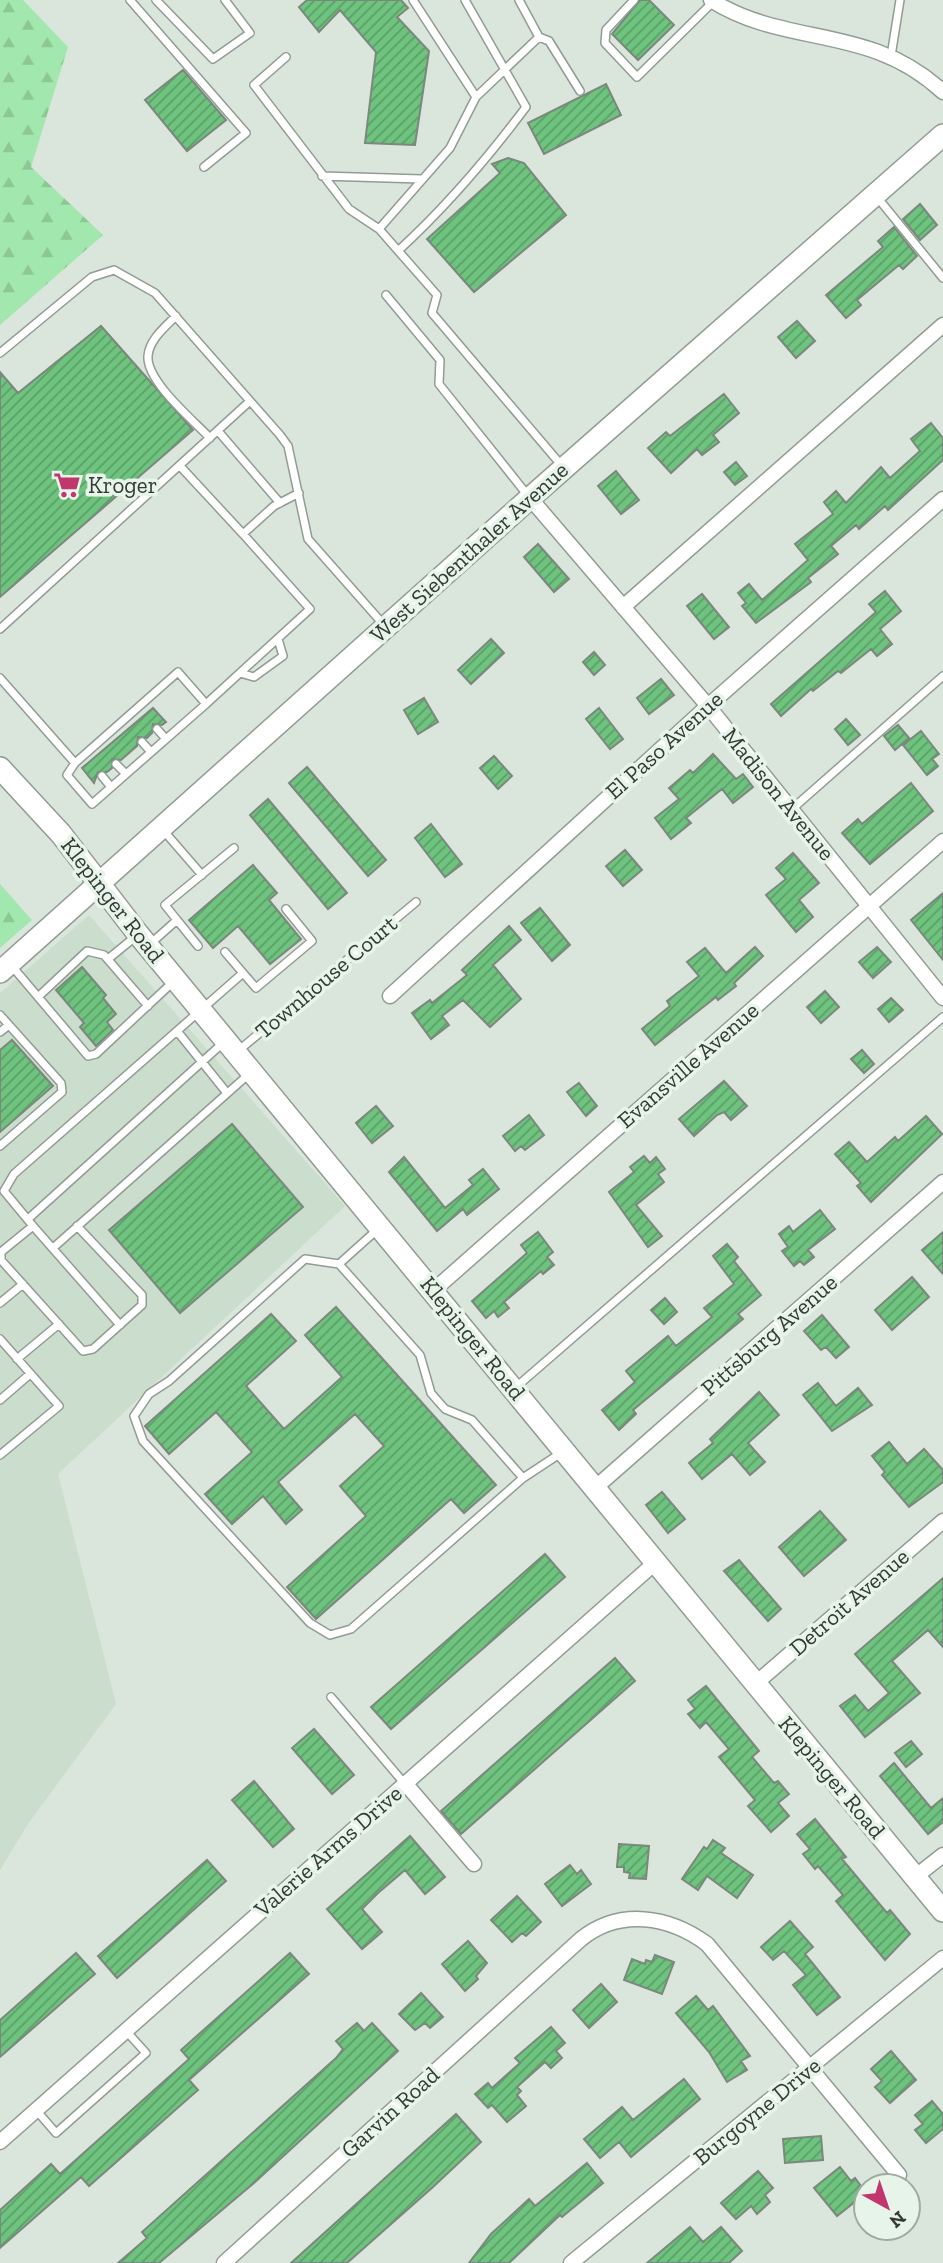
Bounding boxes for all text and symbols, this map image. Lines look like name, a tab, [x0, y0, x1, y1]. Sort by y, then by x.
street label: West Siebenthaler Avenue	[364, 456, 574, 648]
supermarket icon: Kroger	[52, 470, 82, 500]
place label: Kroger	[88, 471, 157, 499]
street label: El Paso Avenue	[600, 685, 728, 805]
street label: Madison Avenue	[717, 722, 841, 866]
street label: Klepinger Road	[55, 832, 171, 969]
street label: Townhouse Court	[249, 909, 403, 1044]
street label: Evansville Avenue	[612, 996, 764, 1134]
street label: Pittsburg Avenue	[695, 1268, 843, 1402]
street label: Klepinger Road	[414, 1270, 532, 1406]
street label: Detroit Avenue	[783, 1542, 915, 1662]
street label: Klepinger Road	[773, 1710, 892, 1844]
street label: Valerie Arms Drive	[248, 1779, 408, 1923]
street label: Burgoyne Drive	[688, 2051, 826, 2171]
street label: Garvin Road	[335, 2060, 445, 2163]
north arrow	[852, 2172, 922, 2242]
text: N	[885, 2206, 911, 2233]

